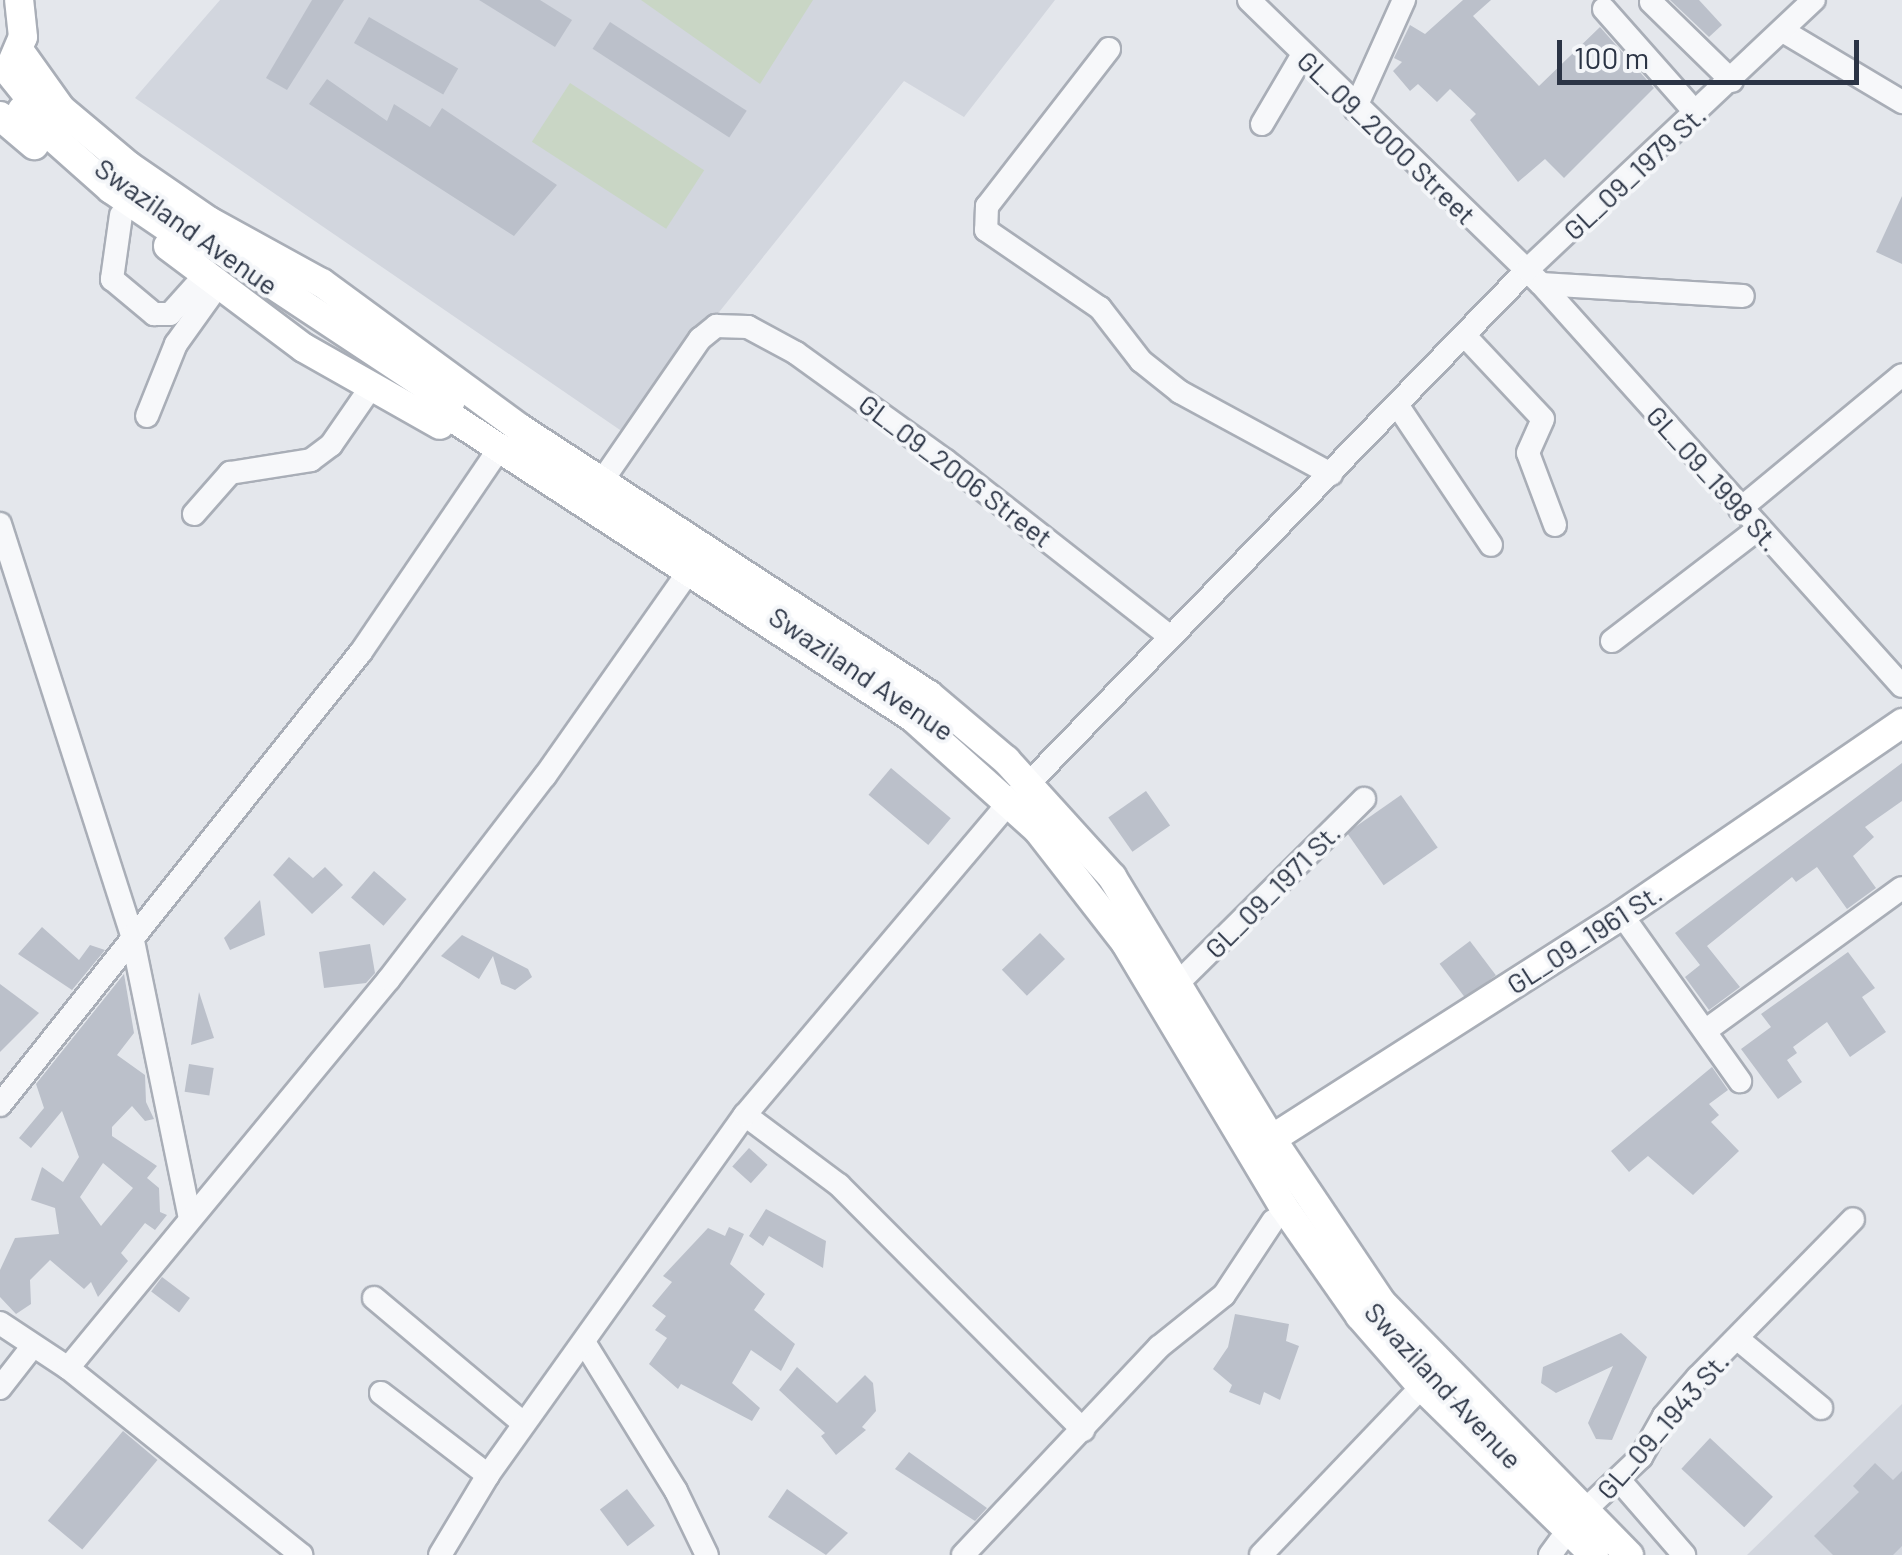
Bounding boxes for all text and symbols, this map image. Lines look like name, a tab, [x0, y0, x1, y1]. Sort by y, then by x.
scale bar	[1562, 20, 1864, 82]
text: 100 m	[1574, 39, 1649, 75]
street label: GL_09_2000 Street	[1291, 43, 1483, 231]
street label: GL_09_1979 St.	[1556, 97, 1712, 247]
street label: Swaziland Avenue	[89, 150, 285, 302]
street label: GL_09_2006 Street	[853, 386, 1059, 554]
street label: GL_09_1998 St.	[1640, 398, 1788, 558]
street label: Swaziland Avenue	[763, 599, 961, 747]
street label: GL_09_1971 St.	[1197, 815, 1347, 965]
street label: GL_09_1961 St.	[1500, 875, 1668, 1001]
street label: Swaziland Avenue	[1358, 1295, 1530, 1475]
street label: GL_09_1943 St.	[1589, 1344, 1735, 1506]

